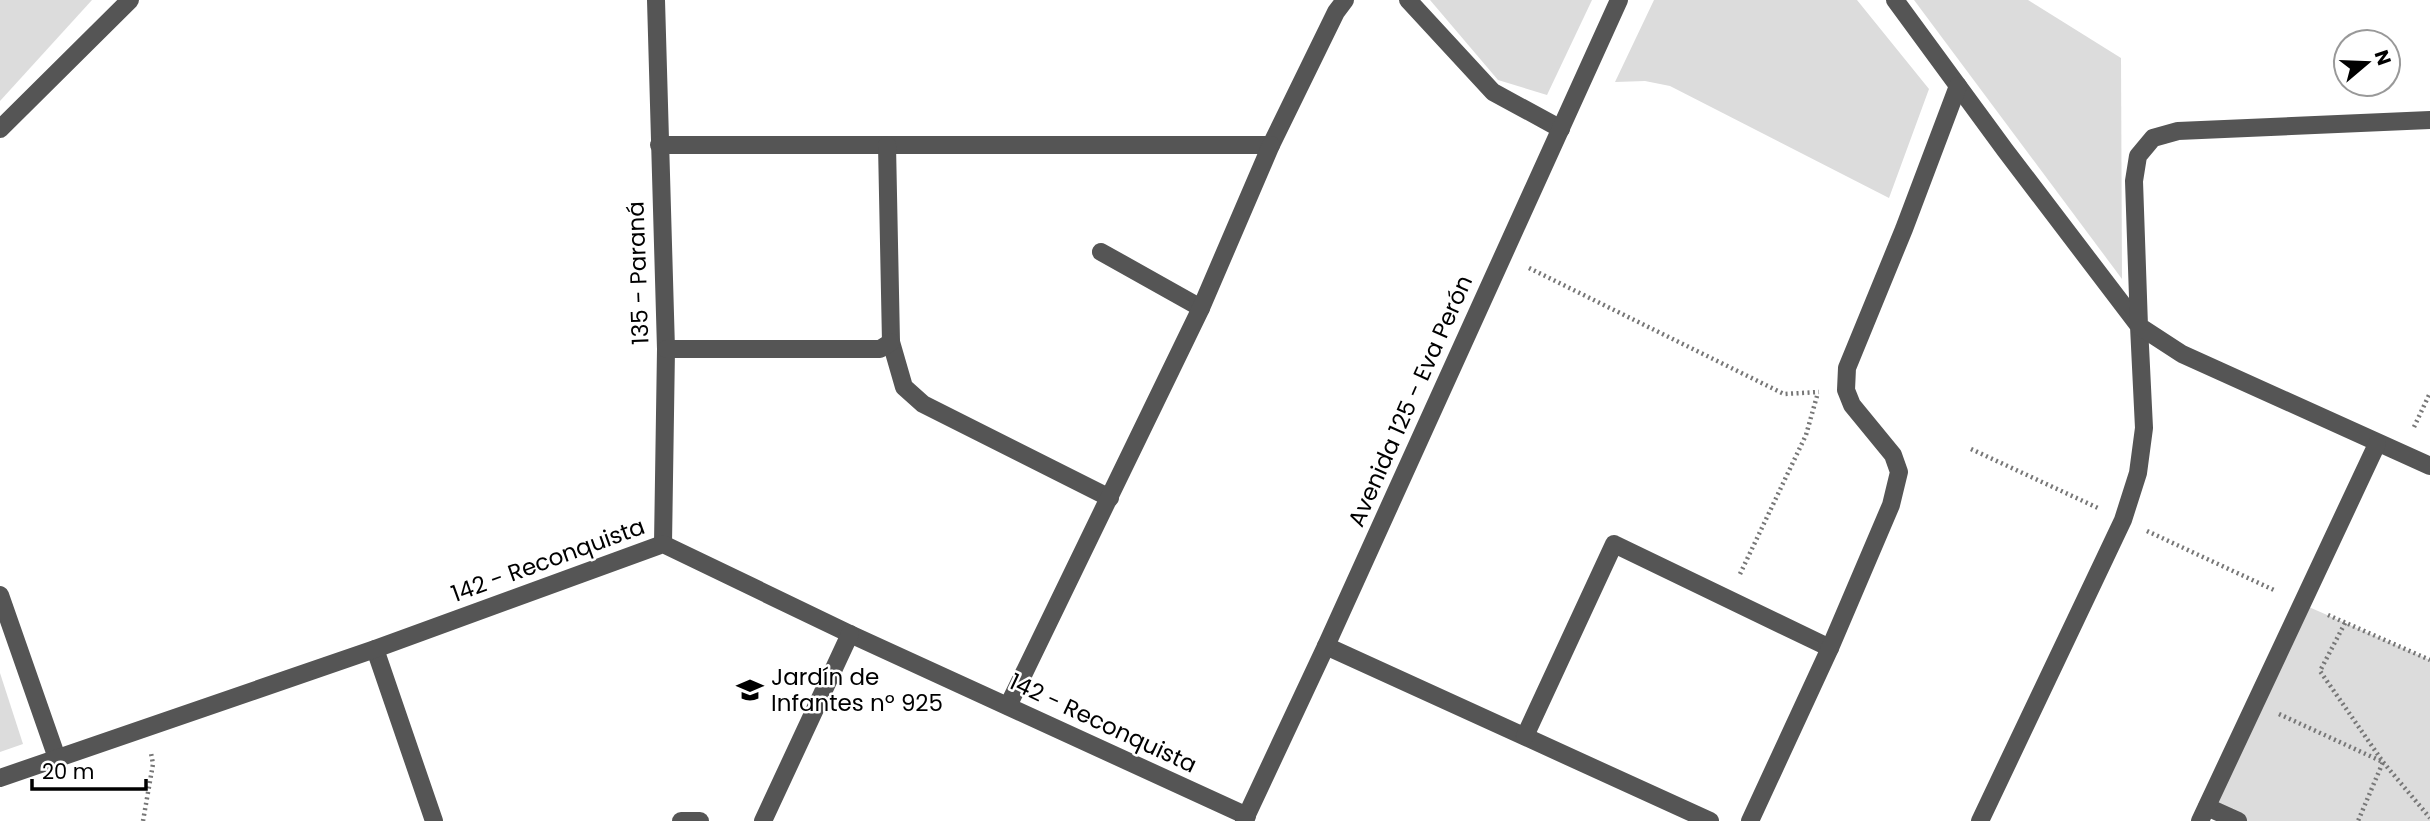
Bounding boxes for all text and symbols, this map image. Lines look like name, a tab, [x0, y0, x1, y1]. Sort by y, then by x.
north arrow	[2332, 28, 2402, 98]
text: N	[2368, 46, 2398, 69]
street label: 135 - Paraná	[620, 201, 656, 345]
street label: Avenida 125 - Eva Perón	[1340, 270, 1480, 532]
street label: 142 - Reconquista	[447, 510, 649, 610]
place label: Jardín de Infantes nº 925	[771, 661, 943, 719]
street label: 142 - Reconquista	[1004, 665, 1202, 781]
school or university icon: Jardín de Infantes nº 925	[735, 675, 765, 705]
scale bar	[32, 748, 145, 792]
text: 20 m	[42, 757, 95, 786]

